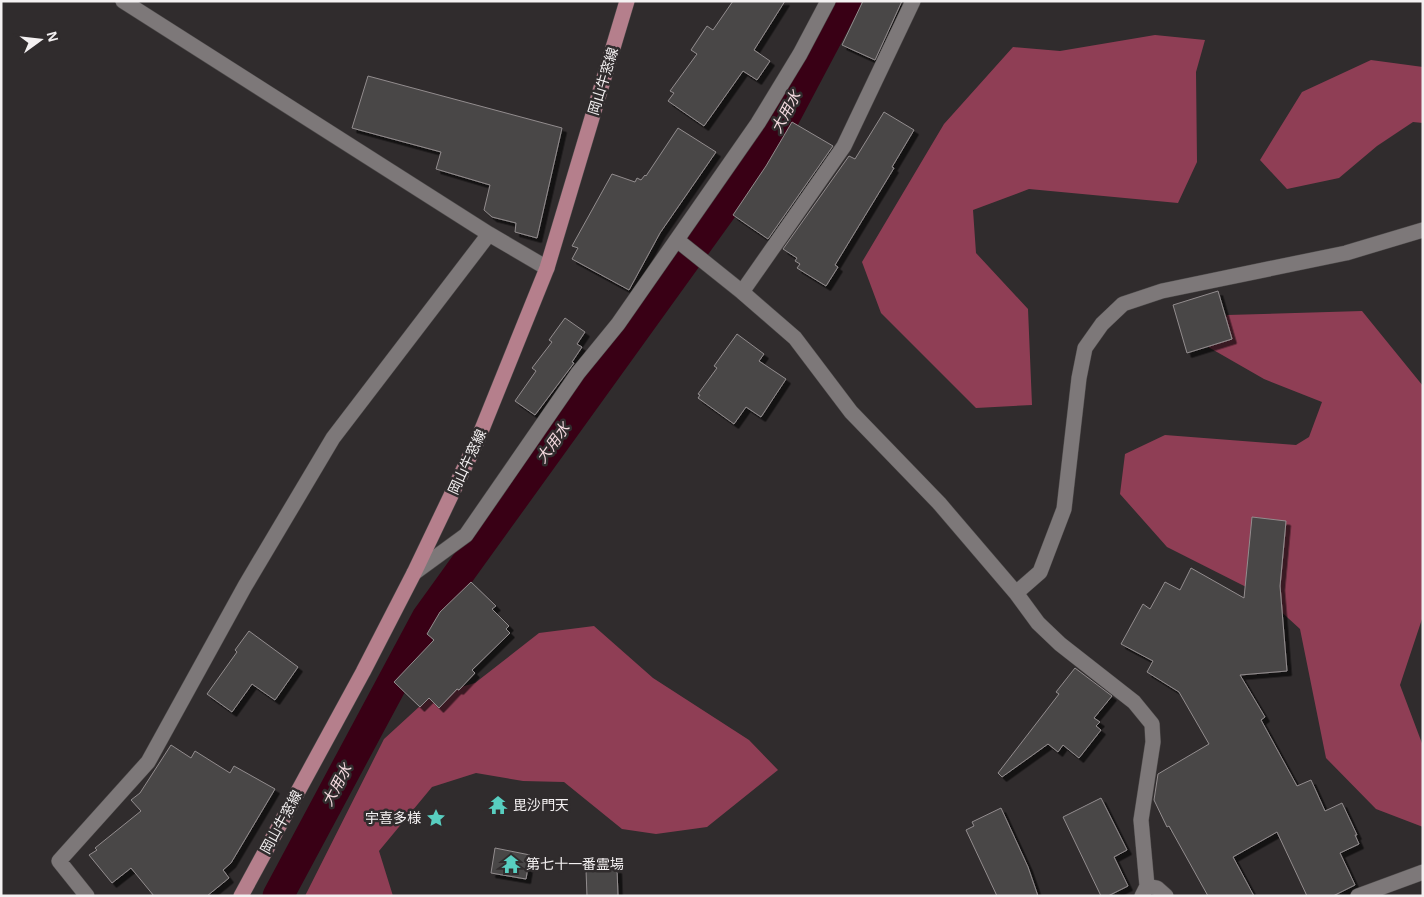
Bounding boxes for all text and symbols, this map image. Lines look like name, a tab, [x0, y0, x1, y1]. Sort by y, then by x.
north arrow	[15, 15, 65, 65]
text: N	[44, 30, 62, 44]
street label: 岡山牛窓線	[585, 45, 621, 117]
water label: 大用水	[767, 86, 805, 136]
water label: 大用水	[532, 418, 574, 466]
street label: 岡山牛窓線	[445, 427, 489, 497]
water label: 大用水	[318, 759, 356, 809]
street label: 岡山牛窓線	[257, 788, 305, 856]
temple icon: 毘沙門天	[487, 794, 509, 816]
place label: 毘沙門天	[513, 797, 569, 813]
place icon: 宇喜多様	[425, 807, 447, 829]
place label: 宇喜多様	[365, 810, 421, 826]
temple icon: 第七十一番霊場	[500, 853, 522, 875]
place label: 第七十一番霊場	[526, 856, 624, 872]

